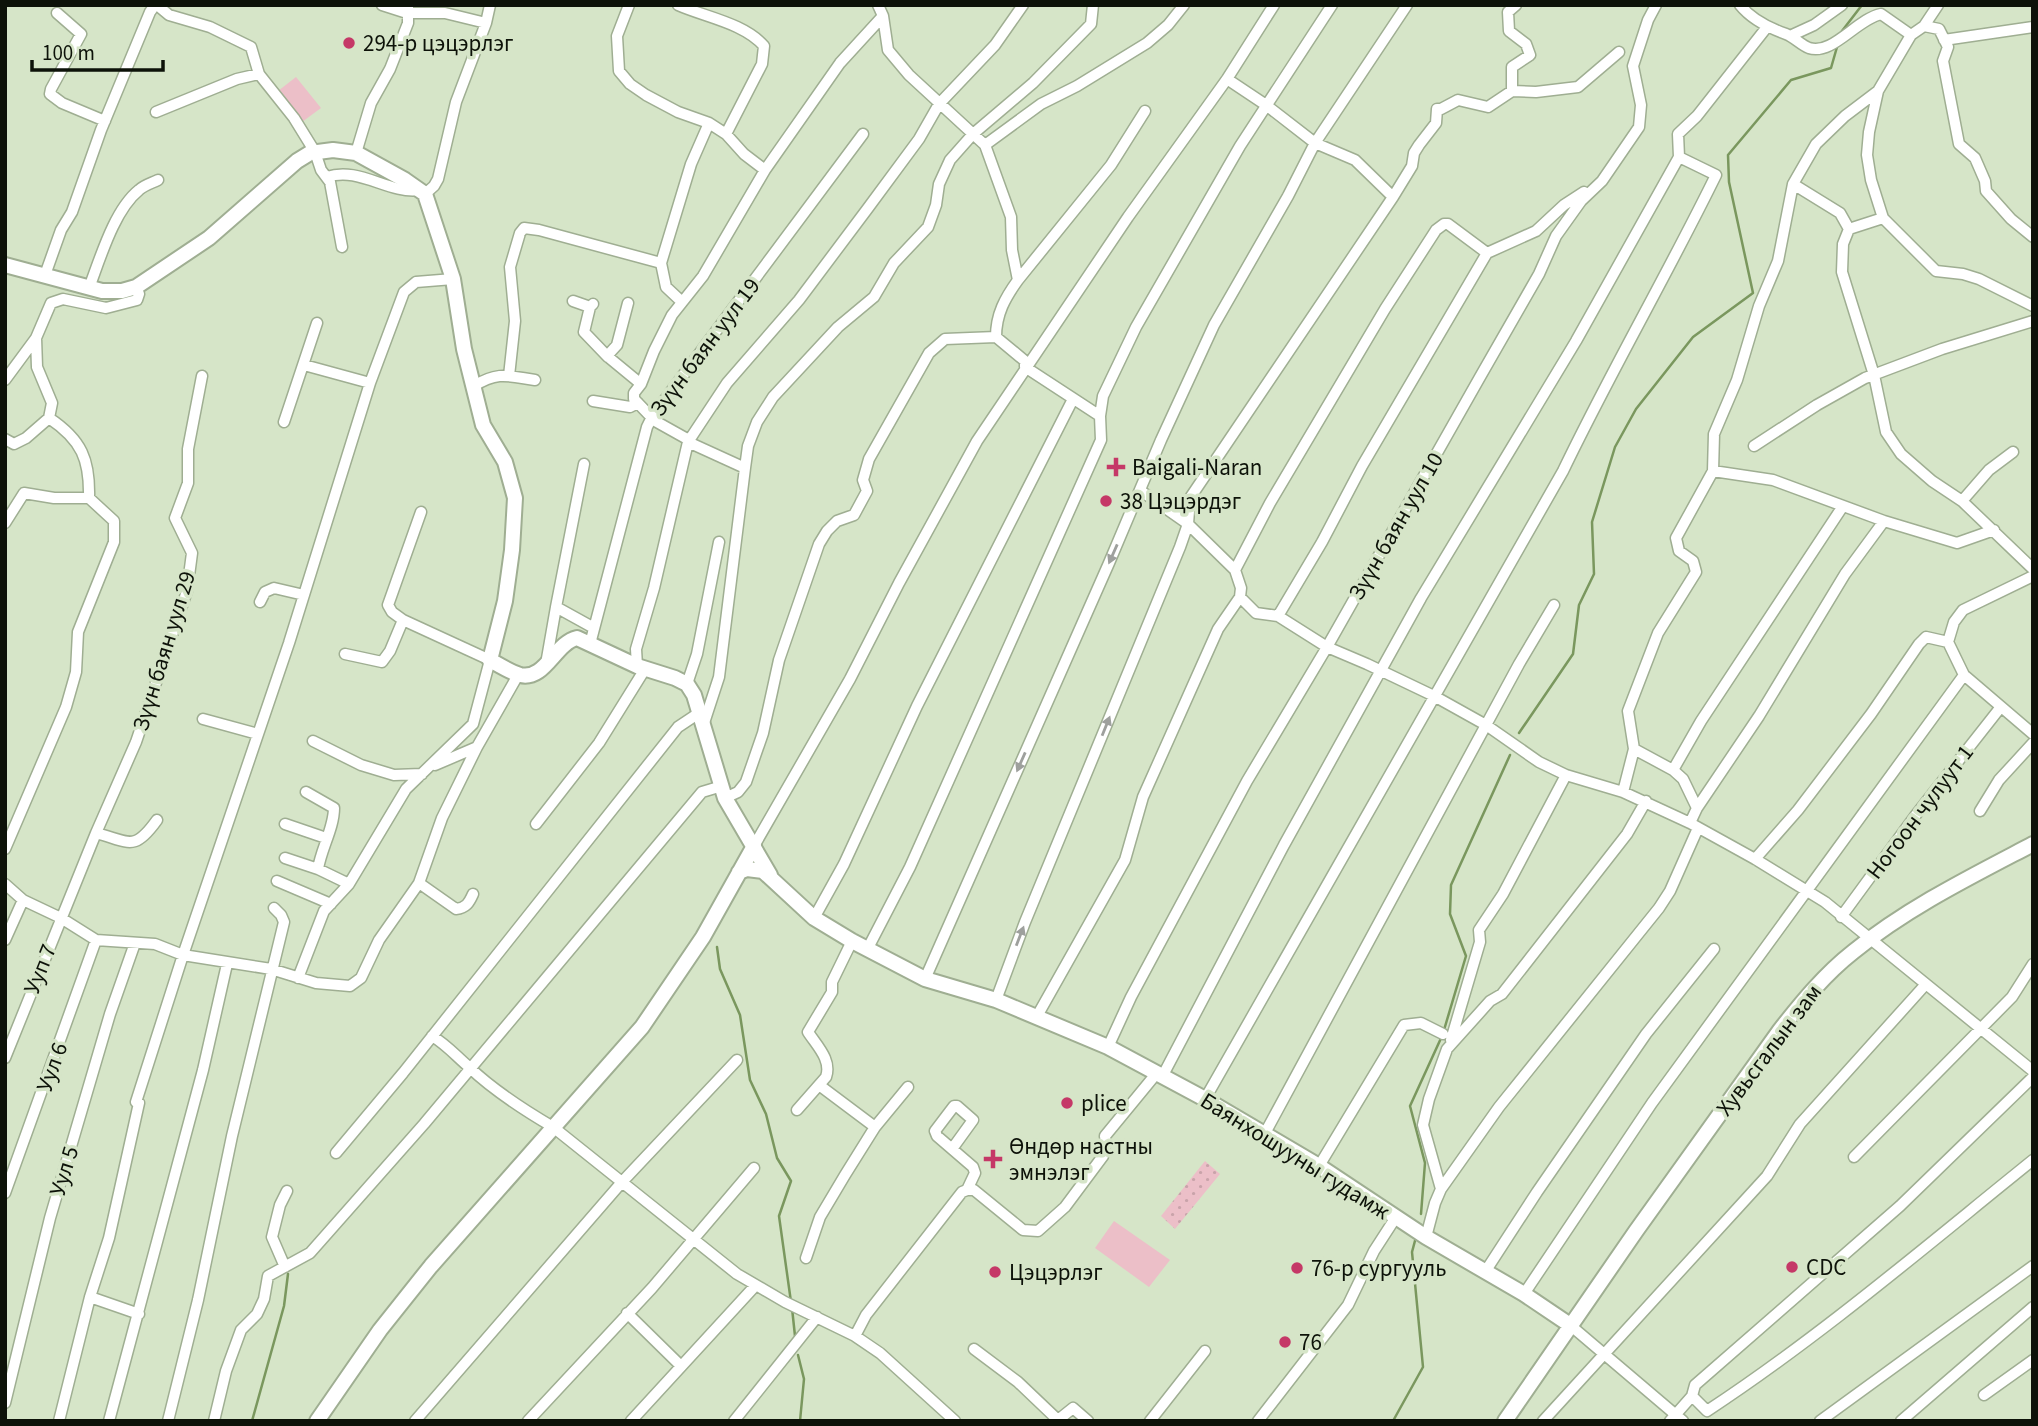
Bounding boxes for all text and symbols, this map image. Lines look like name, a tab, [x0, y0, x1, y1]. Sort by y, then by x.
place label: 294-р цэцэрлэг	[363, 27, 513, 60]
scale bar	[32, 28, 163, 72]
marker: 294-р цэцэрлэг	[341, 35, 357, 51]
text: 100 m	[42, 38, 95, 68]
street label: Зүүн баян уул 19	[642, 271, 768, 423]
street label: Зүүн баян уул 10	[1340, 446, 1452, 606]
place label: Baigali-Naran	[1132, 451, 1262, 484]
marker: Baigali-Naran	[1106, 457, 1126, 477]
place label: 38 Цэцэрдэг	[1120, 485, 1241, 518]
marker: 38 Цэцэрдэг	[1098, 493, 1114, 509]
one-way arrow	[1107, 544, 1119, 564]
street label: Зүүн баян уул 29	[124, 567, 204, 735]
one-way arrow	[1101, 715, 1112, 736]
street label: Ногоон чулуут 1	[1858, 738, 1982, 886]
one-way arrow	[1016, 752, 1027, 773]
one-way arrow	[1014, 926, 1025, 947]
street label: Ууп 7	[15, 939, 65, 999]
street label: Хувьсгалын зам	[1708, 977, 1830, 1123]
street label: Уул 6	[28, 1038, 76, 1096]
street label: Баянхошууны гудамж	[1194, 1084, 1396, 1228]
place label: plice	[1081, 1087, 1127, 1120]
marker: plice	[1059, 1095, 1075, 1111]
place label: Өндөр настны эмнэлэг	[1009, 1130, 1153, 1189]
street label: Уул 5	[41, 1142, 87, 1200]
marker: Өндөр настны эмнэлэг	[983, 1149, 1003, 1169]
place label: CDC	[1806, 1251, 1846, 1284]
place label: 76-р сургууль	[1311, 1252, 1447, 1285]
place label: Цэцэрлэг	[1009, 1256, 1103, 1289]
marker: CDC	[1784, 1259, 1800, 1275]
marker: 76-р сургууль	[1289, 1260, 1305, 1276]
marker: Цэцэрлэг	[987, 1264, 1003, 1280]
place label: 76	[1299, 1326, 1322, 1359]
marker: 76	[1277, 1334, 1293, 1350]

